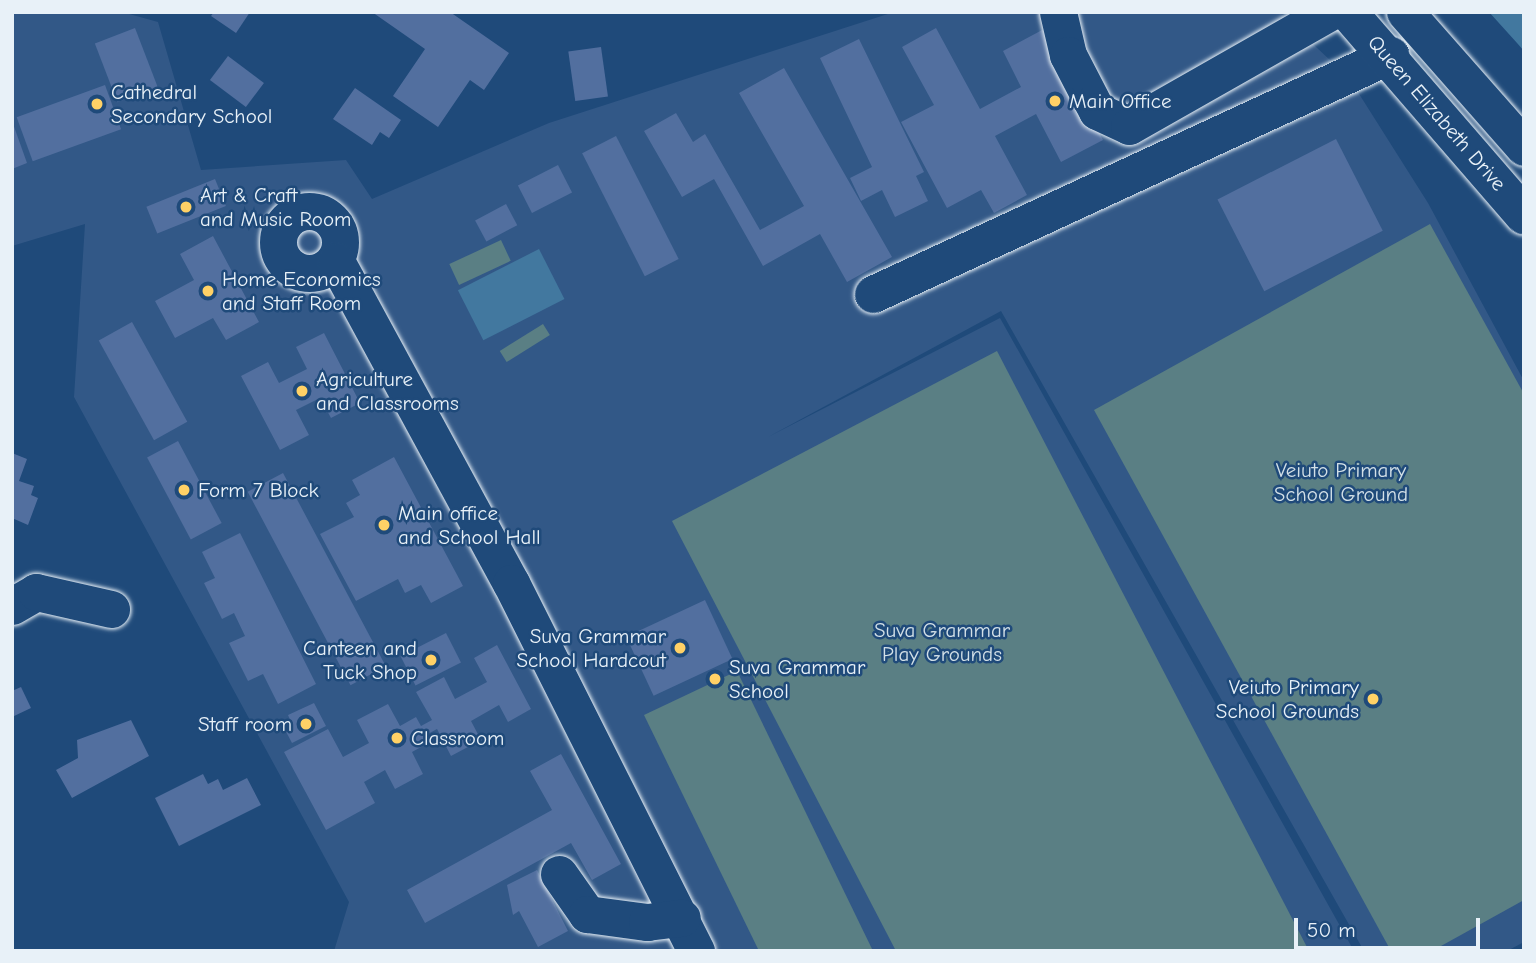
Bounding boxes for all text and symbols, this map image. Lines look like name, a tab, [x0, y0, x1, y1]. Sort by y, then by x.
street label: Queen Elizabeth Drive	[1363, 30, 1511, 196]
place label: Cathedral Secondary School	[111, 79, 272, 129]
place label: Main Office	[1069, 88, 1171, 114]
marker: Main Office	[1047, 93, 1063, 109]
marker: Cathedral Secondary School	[89, 96, 105, 112]
place label: Art & Craft and Music Room	[200, 182, 351, 232]
marker: Art & Craft and Music Room	[178, 199, 194, 215]
place label: Home Economics and Staff Room	[222, 266, 381, 316]
marker: Home Economics and Staff Room	[200, 283, 216, 299]
place label: Agriculture and Classrooms	[316, 366, 459, 416]
marker: Agriculture and Classrooms	[294, 383, 310, 399]
park label: Veiuto Primary School Ground	[1274, 457, 1408, 507]
place label: Form 7 Block	[198, 477, 319, 503]
marker: Form 7 Block	[176, 482, 192, 498]
place label: Main office and School Hall	[398, 500, 541, 550]
marker: Main office and School Hall	[376, 517, 392, 533]
park label: Suva Grammar Play Grounds	[874, 617, 1010, 667]
place label: Suva Grammar School Hardcout	[516, 623, 666, 673]
place label: Canteen and Tuck Shop	[303, 635, 417, 685]
marker: Suva Grammar School Hardcout	[672, 640, 688, 656]
marker: Canteen and Tuck Shop	[423, 652, 439, 668]
place label: Suva Grammar School	[729, 654, 865, 704]
marker: Suva Grammar School	[707, 671, 723, 687]
place label: Veiuto Primary School Grounds	[1216, 674, 1359, 724]
marker: Veiuto Primary School Grounds	[1365, 691, 1381, 707]
place label: Staff room	[198, 711, 292, 737]
marker: Staff room	[298, 716, 314, 732]
place label: Classroom	[411, 725, 504, 751]
marker: Classroom	[389, 730, 405, 746]
scale bar	[1298, 904, 1484, 948]
text: 50 m	[1307, 918, 1356, 942]

